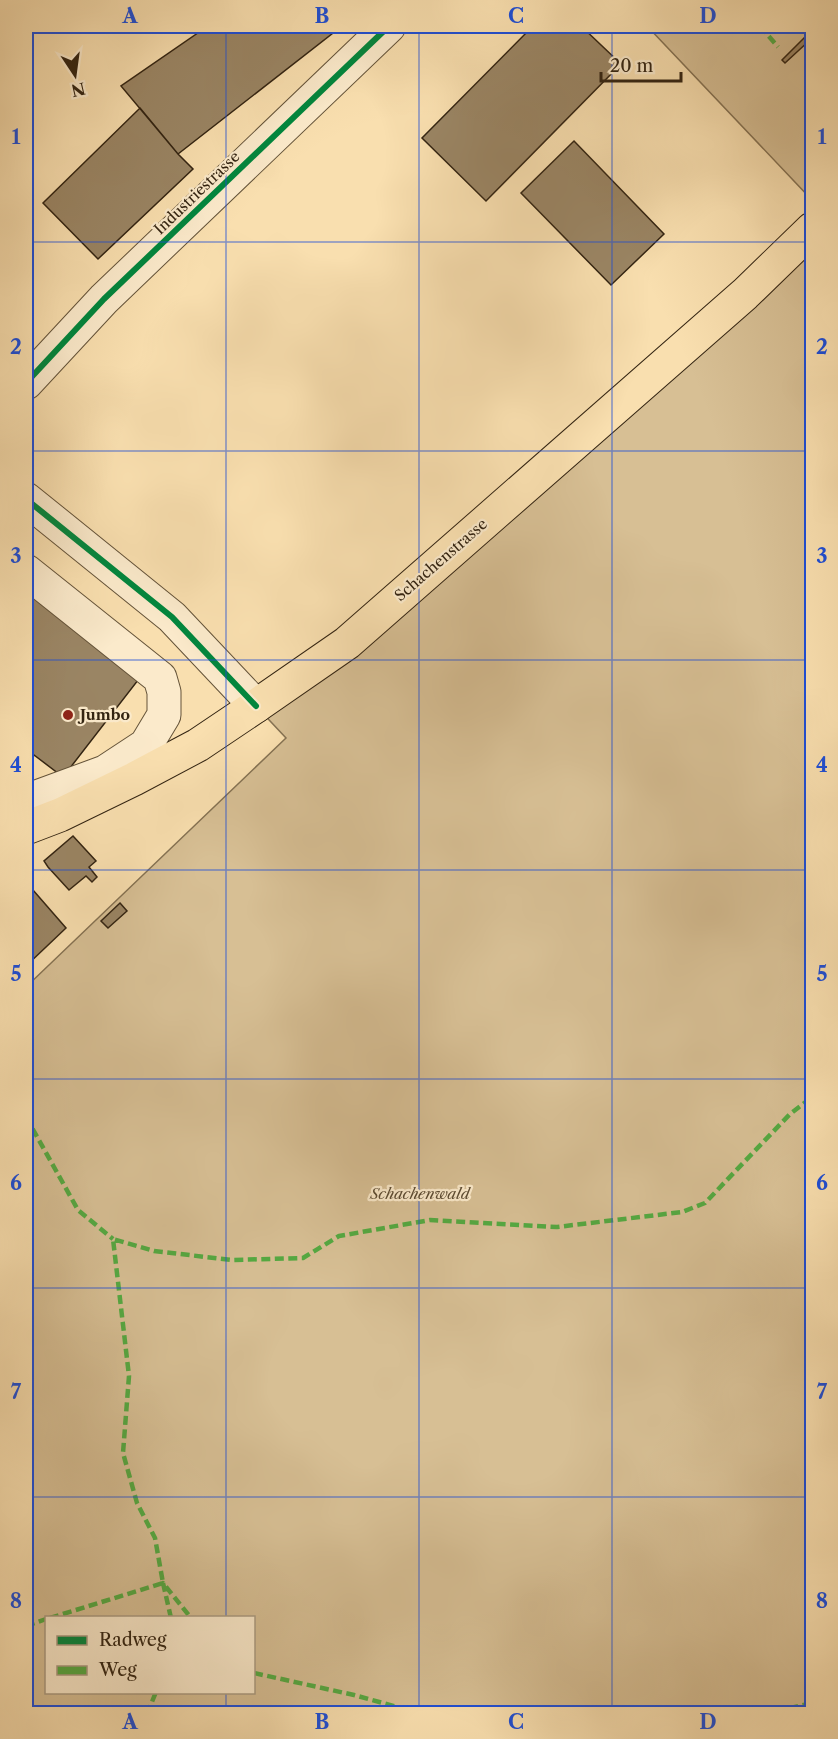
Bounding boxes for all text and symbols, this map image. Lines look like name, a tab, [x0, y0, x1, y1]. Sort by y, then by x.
text: A	[121, 4, 138, 28]
text: B	[315, 4, 330, 28]
text: C	[508, 4, 524, 28]
text: D	[699, 4, 717, 28]
north arrow	[45, 45, 105, 105]
scale bar	[601, 45, 680, 83]
text: 20 m	[610, 55, 654, 77]
text: N	[69, 78, 87, 101]
text: 1	[12, 125, 21, 149]
text: 1	[818, 125, 827, 149]
street label: Industriestrasse	[150, 147, 243, 238]
text: 2	[10, 335, 22, 359]
text: 2	[816, 335, 828, 359]
street label: Schachenstrasse	[390, 514, 491, 605]
text: 3	[10, 544, 22, 568]
text: 3	[816, 544, 828, 568]
place label: Jumbo	[77, 705, 130, 724]
marker: Jumbo	[61, 708, 75, 722]
text: 4	[10, 753, 22, 777]
text: 4	[816, 753, 828, 777]
text: 5	[10, 962, 22, 986]
text: 5	[816, 962, 828, 986]
text: 6	[10, 1171, 22, 1195]
text: 6	[816, 1171, 828, 1195]
park label: Schachenwald	[369, 1184, 472, 1203]
text: 7	[11, 1380, 22, 1404]
text: 7	[817, 1380, 828, 1404]
text: 8	[10, 1589, 22, 1613]
text: 8	[816, 1589, 828, 1613]
legend	[45, 1616, 255, 1694]
text: Radweg	[99, 1629, 167, 1651]
text: Weg	[98, 1659, 137, 1681]
text: A	[121, 1710, 138, 1734]
text: B	[315, 1710, 330, 1734]
text: C	[508, 1710, 524, 1734]
text: D	[699, 1710, 717, 1734]

